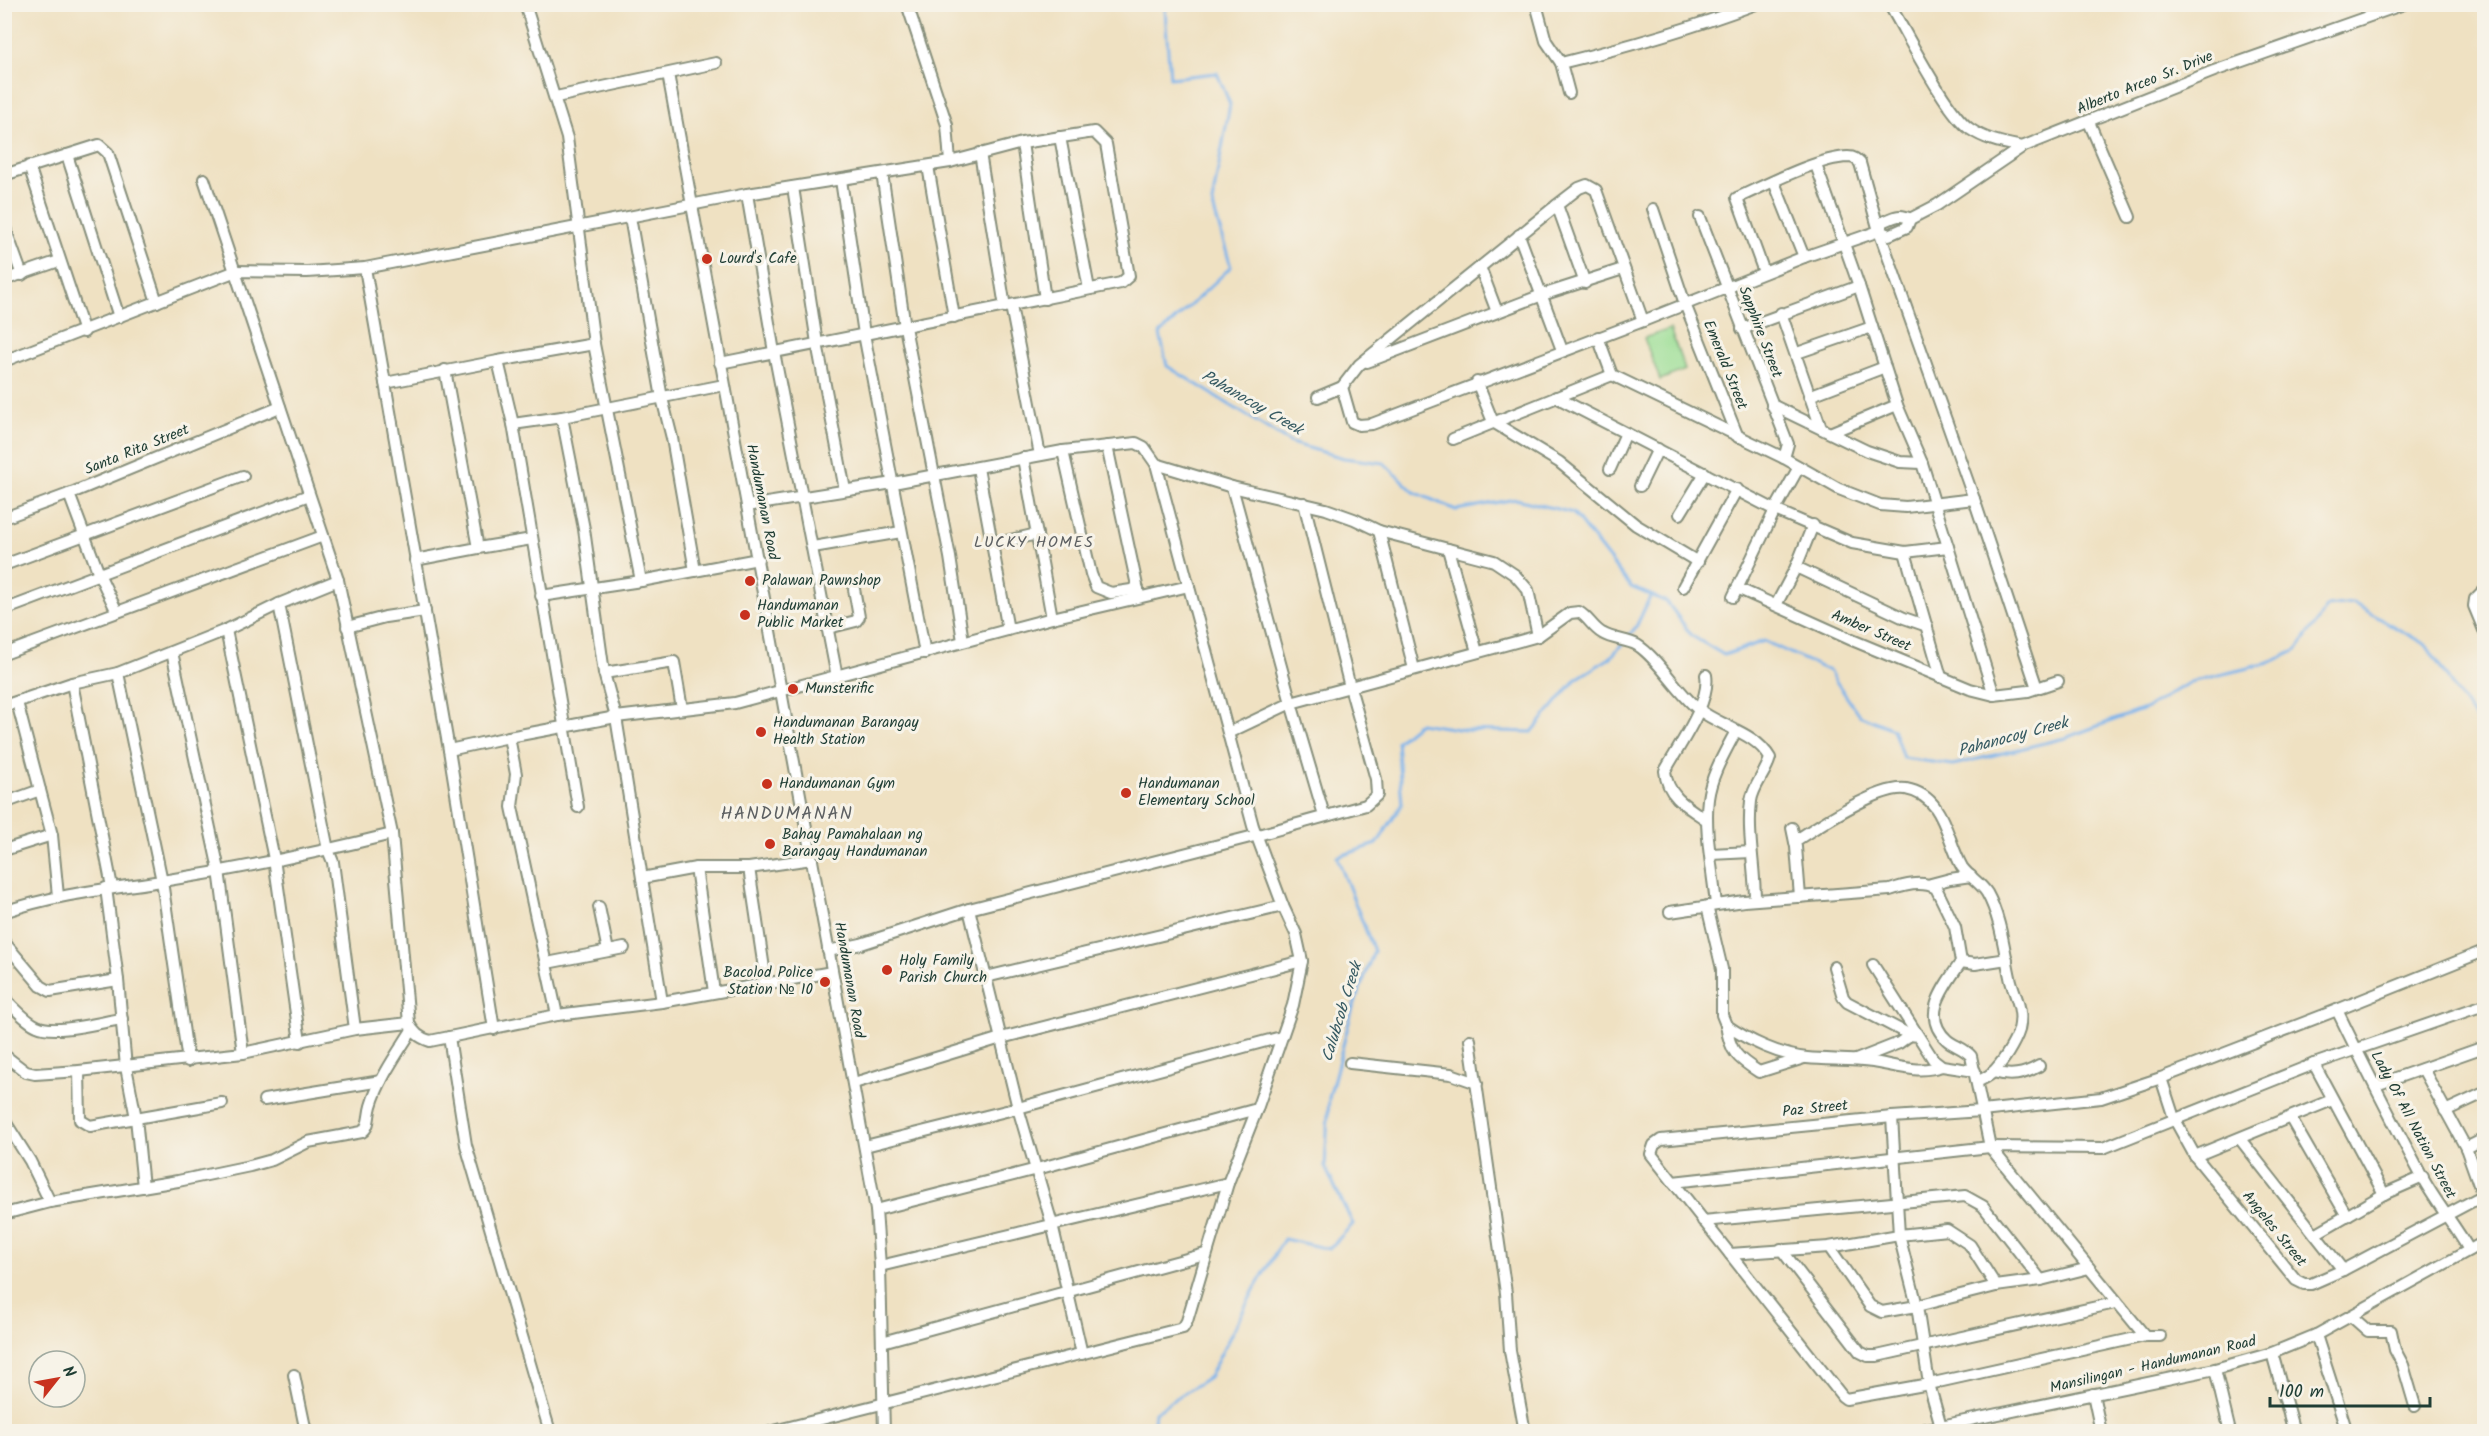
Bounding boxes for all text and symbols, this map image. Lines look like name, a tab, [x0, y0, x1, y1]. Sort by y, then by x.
street label: Alberto Arceo Sr. Drive	[2073, 45, 2217, 121]
place label: Lourd's Cafe	[719, 247, 797, 271]
marker: Lourd's Cafe	[700, 252, 714, 266]
street label: Sapphire Street	[1731, 283, 1789, 382]
street label: Emerald Street	[1696, 317, 1754, 414]
water label: Pahanocoy Creek	[1197, 364, 1309, 443]
street label: Santa Rita Street	[81, 418, 193, 482]
street label: Handumanan Road	[739, 442, 785, 563]
district label: LUCKY HOMES	[974, 530, 1094, 555]
place label: Palawan Pawnshop	[762, 569, 881, 593]
marker: Palawan Pawnshop	[743, 574, 757, 588]
place label: Handumanan Public Market	[757, 594, 844, 635]
street label: Amber Street	[1827, 603, 1915, 659]
marker: Handumanan Public Market	[738, 608, 752, 622]
place label: Munsterific	[805, 677, 874, 701]
marker: Munsterific	[786, 682, 800, 696]
water label: Pahanocoy Creek	[1955, 710, 2073, 764]
place label: Handumanan Barangay Health Station	[773, 711, 920, 752]
marker: Handumanan Barangay Health Station	[754, 725, 768, 739]
place label: Handumanan Gym	[779, 772, 895, 796]
place label: Handumanan Elementary School	[1138, 772, 1255, 813]
marker: Handumanan Gym	[760, 777, 774, 791]
marker: Handumanan Elementary School	[1119, 786, 1133, 800]
district label: HANDUMANAN	[720, 800, 854, 829]
place label: Bahay Pamahalaan ng Barangay Handumanan	[782, 823, 928, 864]
marker: Bahay Pamahalaan ng Barangay Handumanan	[763, 837, 777, 851]
street label: Handumanan Road	[827, 920, 871, 1041]
place label: Holy Family Parish Church	[899, 949, 987, 990]
water label: Calubcob Creek	[1315, 957, 1370, 1065]
place label: Bacolod Police Station № 10	[723, 961, 813, 1002]
marker: Holy Family Parish Church	[880, 963, 894, 977]
marker: Bacolod Police Station № 10	[818, 975, 832, 989]
street label: Lady Of All Nation Street	[2364, 1047, 2462, 1203]
street label: Paz Street	[1781, 1094, 1849, 1124]
street label: Angeles Street	[2236, 1186, 2312, 1272]
street label: Mansilingan - Handumanan Road	[2047, 1329, 2259, 1400]
north arrow	[27, 1349, 87, 1409]
text: N	[55, 1361, 82, 1383]
scale bar	[2270, 1370, 2430, 1408]
text: 100 m	[2279, 1378, 2324, 1407]

